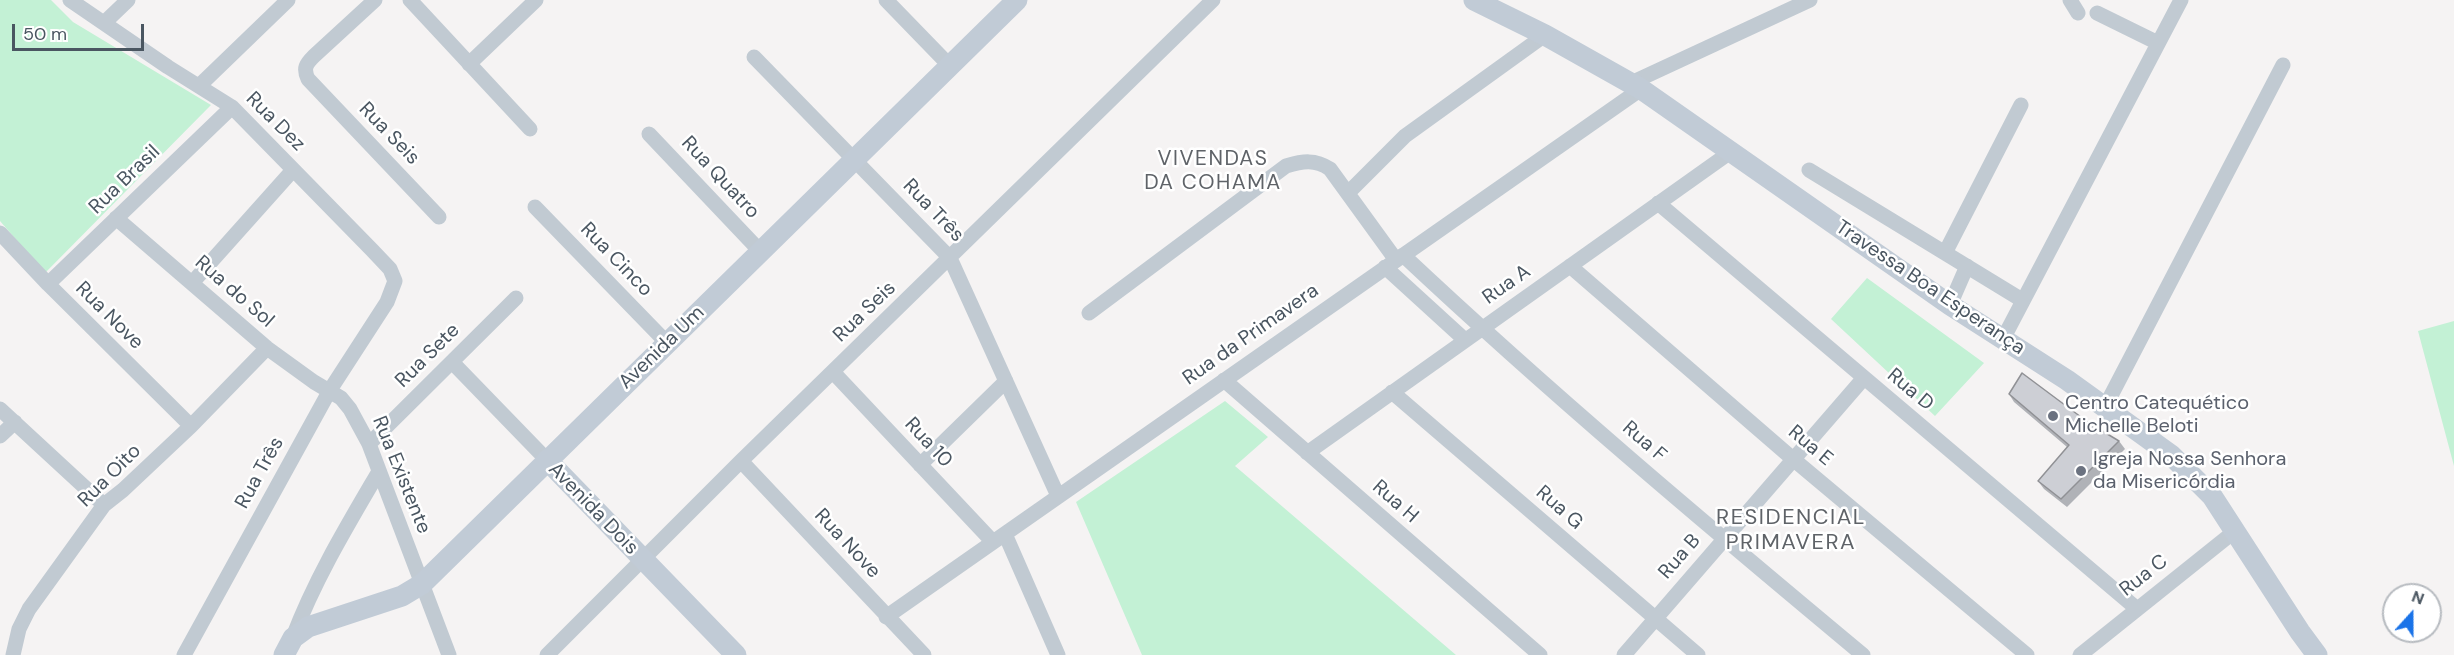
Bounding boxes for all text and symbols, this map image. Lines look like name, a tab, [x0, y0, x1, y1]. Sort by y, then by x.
scale bar	[15, 12, 147, 50]
text: 50 m	[23, 22, 67, 46]
street label: Rua Dez	[240, 87, 310, 157]
street label: Rua Seis	[354, 98, 424, 170]
street label: Rua Quatro	[676, 132, 764, 224]
street label: Rua Brasil	[85, 140, 165, 220]
district label: VIVENDAS DA COHAMA	[1144, 146, 1282, 196]
street label: Rua Três	[897, 175, 969, 247]
street label: Travessa Boa Esperança	[1831, 216, 2029, 360]
street label: Rua Cinco	[575, 218, 657, 302]
street label: Rua do Sol	[189, 251, 279, 333]
street label: Rua A	[1478, 260, 1536, 310]
street label: Rua Nove	[70, 277, 148, 355]
street label: Rua Seis	[829, 277, 901, 347]
street label: Rua da Primavera	[1179, 279, 1323, 391]
street label: Avenida Um	[614, 301, 710, 395]
street label: Rua Sete	[391, 319, 465, 393]
street label: Rua D	[1882, 364, 1938, 416]
place label: Centro Catequético Michelle Beloti	[2065, 392, 2249, 439]
marker: Centro Catequético Michelle Beloti	[2046, 409, 2060, 423]
street label: Rua Existente	[367, 413, 435, 537]
street label: Rua 10	[899, 413, 957, 473]
street label: Rua F	[1617, 416, 1671, 468]
street label: Rua E	[1783, 420, 1837, 472]
street label: Rua Três	[231, 433, 289, 513]
street label: Rua Oito	[73, 439, 147, 513]
place label: Igreja Nossa Senhora da Misericórdia	[2093, 448, 2286, 495]
street label: Avenida Dois	[543, 458, 643, 560]
marker: Igreja Nossa Senhora da Misericórdia	[2074, 464, 2088, 478]
street label: Rua H	[1367, 476, 1423, 528]
street label: Rua G	[1530, 481, 1588, 535]
street label: Rua Nove	[809, 504, 885, 584]
district label: RESIDENCIAL PRIMAVERA	[1716, 505, 1866, 556]
street label: Rua B	[1654, 530, 1706, 584]
street label: Rua C	[2115, 550, 2173, 602]
north arrow	[2382, 583, 2442, 643]
text: N	[2409, 586, 2427, 609]

